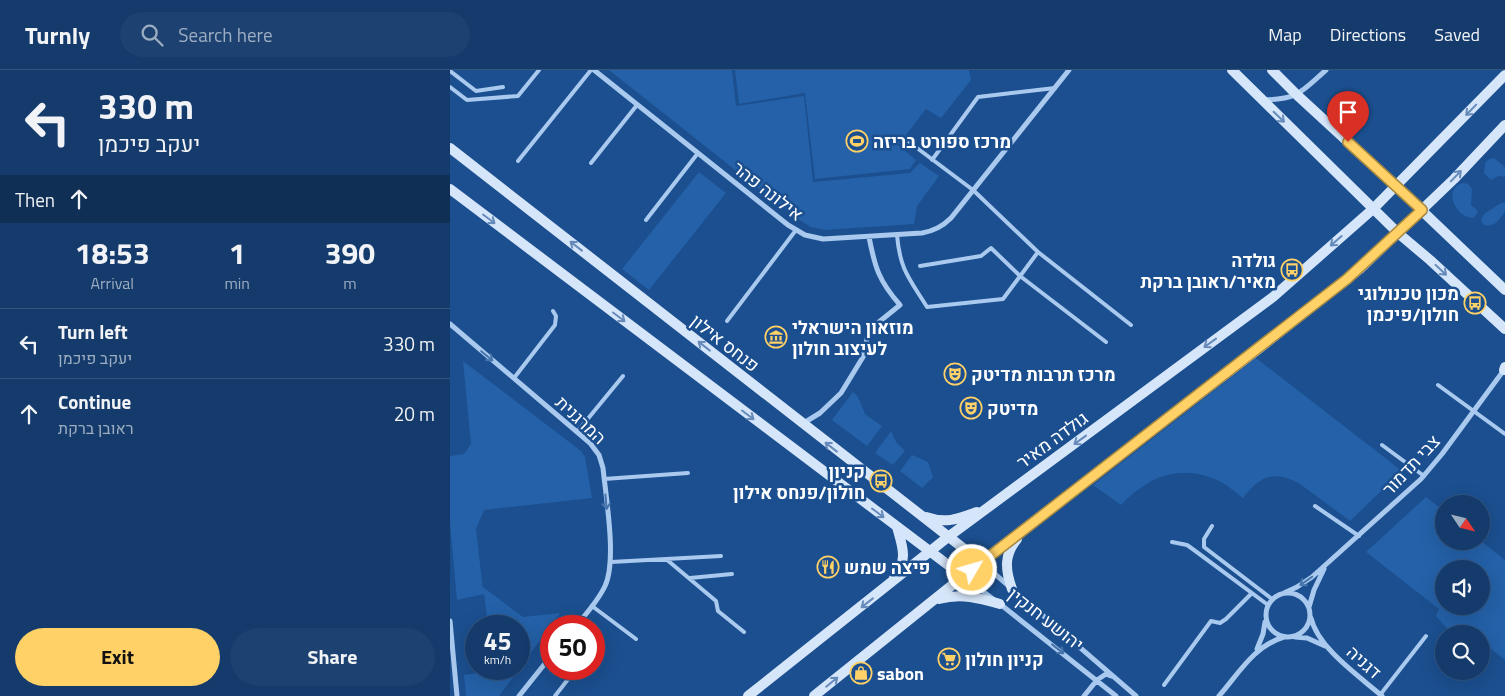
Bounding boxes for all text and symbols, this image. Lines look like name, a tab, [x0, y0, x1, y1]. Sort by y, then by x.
search box	[120, 12, 470, 57]
text: Turnly	[25, 17, 90, 53]
text: Search here	[178, 20, 273, 49]
icon: search	[138, 21, 166, 49]
text: Map	[1268, 21, 1302, 48]
text: Directions	[1330, 21, 1406, 48]
text: Saved	[1434, 21, 1480, 48]
text: 330 m	[98, 79, 194, 133]
icon: left	[15, 90, 80, 155]
pin	[1327, 91, 1369, 142]
icon: arrive	[1334, 98, 1362, 126]
one-way arrow	[1465, 104, 1477, 116]
one-way arrow	[1273, 110, 1285, 122]
text: יעקב פיכמן	[98, 127, 200, 161]
place label: מרכז ספורט בריזה	[873, 128, 1011, 155]
sports icon: מרכז ספורט בריזה	[845, 129, 869, 153]
street label: אילונה פהר	[727, 155, 809, 227]
one-way arrow	[1450, 170, 1462, 183]
text: Then	[15, 185, 55, 214]
icon: ahead	[65, 185, 93, 213]
one-way arrow	[482, 214, 496, 224]
text: 18:53	[75, 230, 150, 276]
text: 1	[229, 230, 246, 276]
text: 390	[325, 230, 375, 276]
one-way arrow	[1330, 235, 1343, 247]
one-way arrow	[570, 241, 583, 252]
place label: גולדה מאיר/ראובן ברקת	[1140, 247, 1276, 295]
bus stop icon: גולדה מאיר/ראובן ברקת	[1280, 258, 1304, 282]
one-way arrow	[1435, 265, 1448, 276]
text: Arrival	[91, 271, 134, 295]
text: min	[224, 271, 250, 295]
text: m	[343, 271, 357, 295]
place label: מכון טכנולוגי חולון/פיכמן	[1358, 280, 1459, 328]
bus stop icon: מכון טכנולוגי חולון/פיכמן	[1463, 291, 1487, 315]
street label: פנחס אילון	[685, 307, 765, 379]
one-way arrow	[612, 312, 626, 322]
place label: מוזאון הישראלי לעיצוב חולון	[792, 314, 914, 362]
text: Turn left	[58, 317, 128, 346]
museum icon: מוזאון הישראלי לעיצוב חולון	[764, 325, 788, 349]
text: 330 m	[383, 329, 435, 358]
icon: left	[15, 330, 43, 358]
one-way arrow	[1204, 338, 1217, 349]
one-way arrow	[697, 341, 710, 352]
text: יעקב פיכמן	[58, 346, 132, 370]
one-way arrow	[481, 350, 494, 362]
place label: מרכז תרבות מדיטק	[971, 361, 1116, 388]
theatre icon: מרכז תרבות מדיטק	[943, 362, 967, 386]
text: Continue	[58, 387, 131, 416]
street label: המרגנית	[549, 389, 613, 451]
place label: מדיטק	[987, 395, 1038, 422]
theatre icon: מדיטק	[959, 396, 983, 420]
text: 20 m	[394, 399, 435, 428]
icon: ahead	[15, 400, 43, 428]
street label: גולדה מאיר	[1011, 405, 1093, 475]
one-way arrow	[741, 410, 755, 420]
text: ראובן ברקת	[58, 416, 134, 440]
street label: צבי תדמור	[1376, 428, 1447, 502]
one-way arrow	[1073, 435, 1087, 445]
one-way arrow	[825, 441, 838, 452]
place label: קניון חולון/פנחס אילון	[733, 458, 865, 506]
bus stop icon: קניון חולון/פנחס אילון	[869, 469, 893, 493]
one-way arrow	[602, 494, 611, 510]
north arrow	[1435, 495, 1490, 550]
map controls	[1435, 495, 1490, 680]
one-way arrow	[871, 507, 884, 518]
position arrow	[945, 543, 997, 595]
place label: פיצה שמש	[844, 554, 931, 581]
restaurant icon: פיצה שמש	[816, 555, 840, 579]
button: sound	[1435, 560, 1490, 615]
one-way arrow	[1299, 576, 1313, 586]
street label: יהושע חנקין	[1003, 581, 1089, 657]
one-way arrow	[861, 597, 874, 608]
speed limit sign: 50	[540, 615, 605, 680]
text: 45	[483, 622, 512, 660]
button: search	[1435, 625, 1490, 680]
button: Exit	[15, 628, 220, 686]
button: Share	[230, 628, 435, 686]
street label: דגניה	[1341, 639, 1387, 685]
one-way arrow	[1051, 644, 1065, 654]
place label: קניון חולון	[965, 646, 1044, 673]
supermarket icon: קניון חולון	[937, 647, 961, 671]
text: km/h	[484, 650, 511, 669]
place label: sabon	[877, 660, 924, 687]
shop icon: sabon	[849, 661, 873, 685]
one-way arrow	[825, 676, 838, 687]

